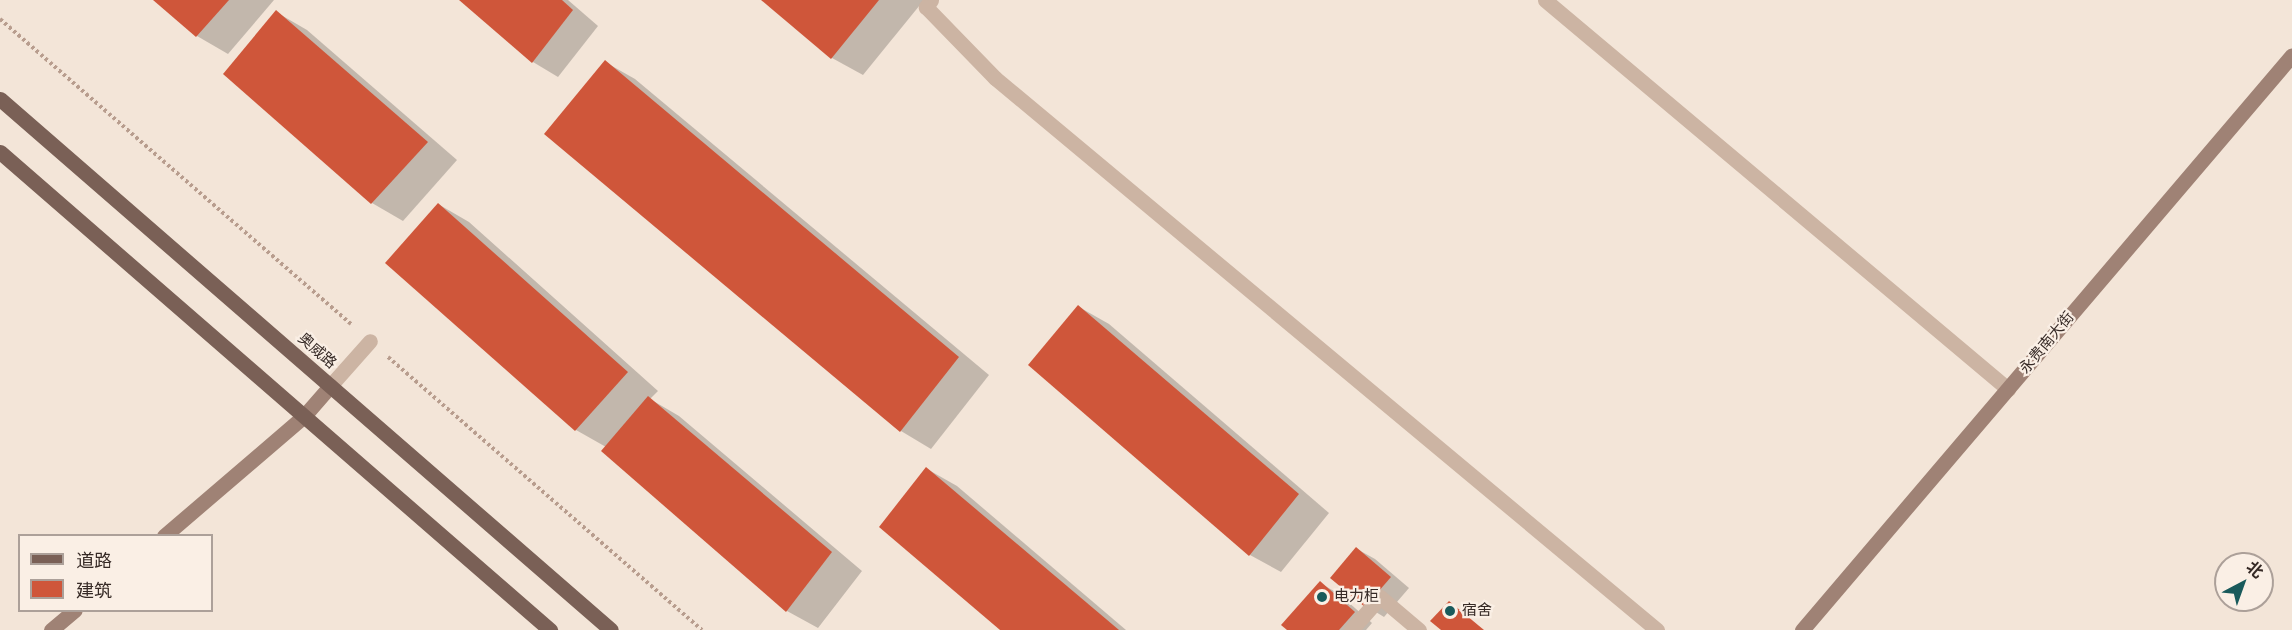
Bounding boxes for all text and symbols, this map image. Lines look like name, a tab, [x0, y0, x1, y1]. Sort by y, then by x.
street label: 永贵南大街	[2016, 308, 2078, 378]
street label: 奥威路	[294, 329, 340, 373]
legend	[18, 534, 213, 612]
text: 道路	[76, 549, 112, 573]
north arrow	[2214, 552, 2274, 612]
text: 北	[2242, 556, 2268, 583]
text: 建筑	[76, 579, 112, 603]
place label: 电力柜	[1334, 588, 1379, 606]
marker: 电力柜	[1315, 590, 1329, 604]
place label: 宿舍	[1462, 602, 1492, 620]
marker: 宿舍	[1443, 604, 1457, 618]

